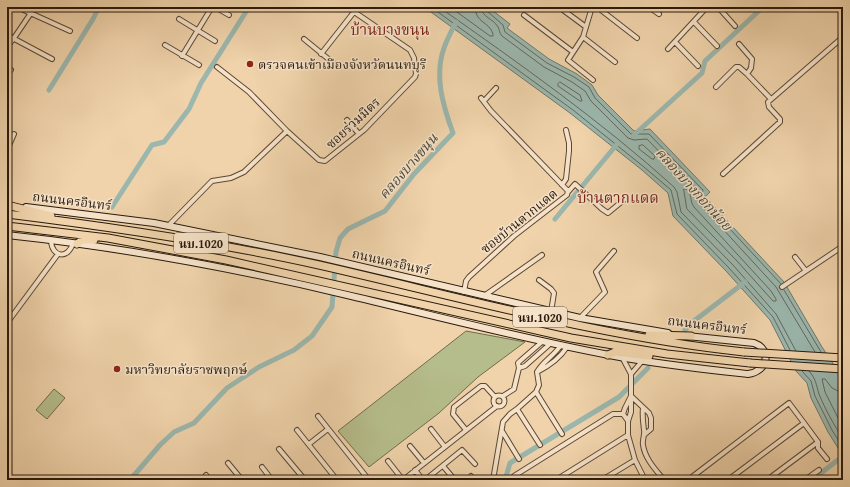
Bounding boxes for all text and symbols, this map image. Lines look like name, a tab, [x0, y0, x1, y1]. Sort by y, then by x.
district label: บ้านบางขนุน	[350, 19, 430, 41]
place label: ตรวจคนเข้าเมืองจังหวัดนนทบุรี	[258, 55, 426, 74]
marker: ตรวจคนเข้าเมืองจังหวัดนนทบุรี	[245, 59, 255, 69]
street label: ซอยร่วมมิตร	[322, 93, 384, 153]
water label: คลองบางขนุน	[374, 128, 443, 203]
water label: คลองบางกอกน้อย	[651, 143, 738, 236]
street label: ซอยบ้านตากแดด	[476, 184, 562, 258]
street label: ถนนนครอินทร์	[31, 187, 113, 215]
district label: บ้านตากแดด	[577, 187, 659, 208]
road number: นบ.1020	[174, 233, 228, 253]
street label: ถนนนครอินทร์	[350, 244, 433, 280]
road number: นบ.1020	[513, 307, 567, 327]
street label: ถนนนครอินทร์	[666, 311, 748, 339]
place label: มหาวิทยาลัยราชพฤกษ์	[125, 360, 248, 379]
marker: มหาวิทยาลัยราชพฤกษ์	[112, 364, 122, 374]

